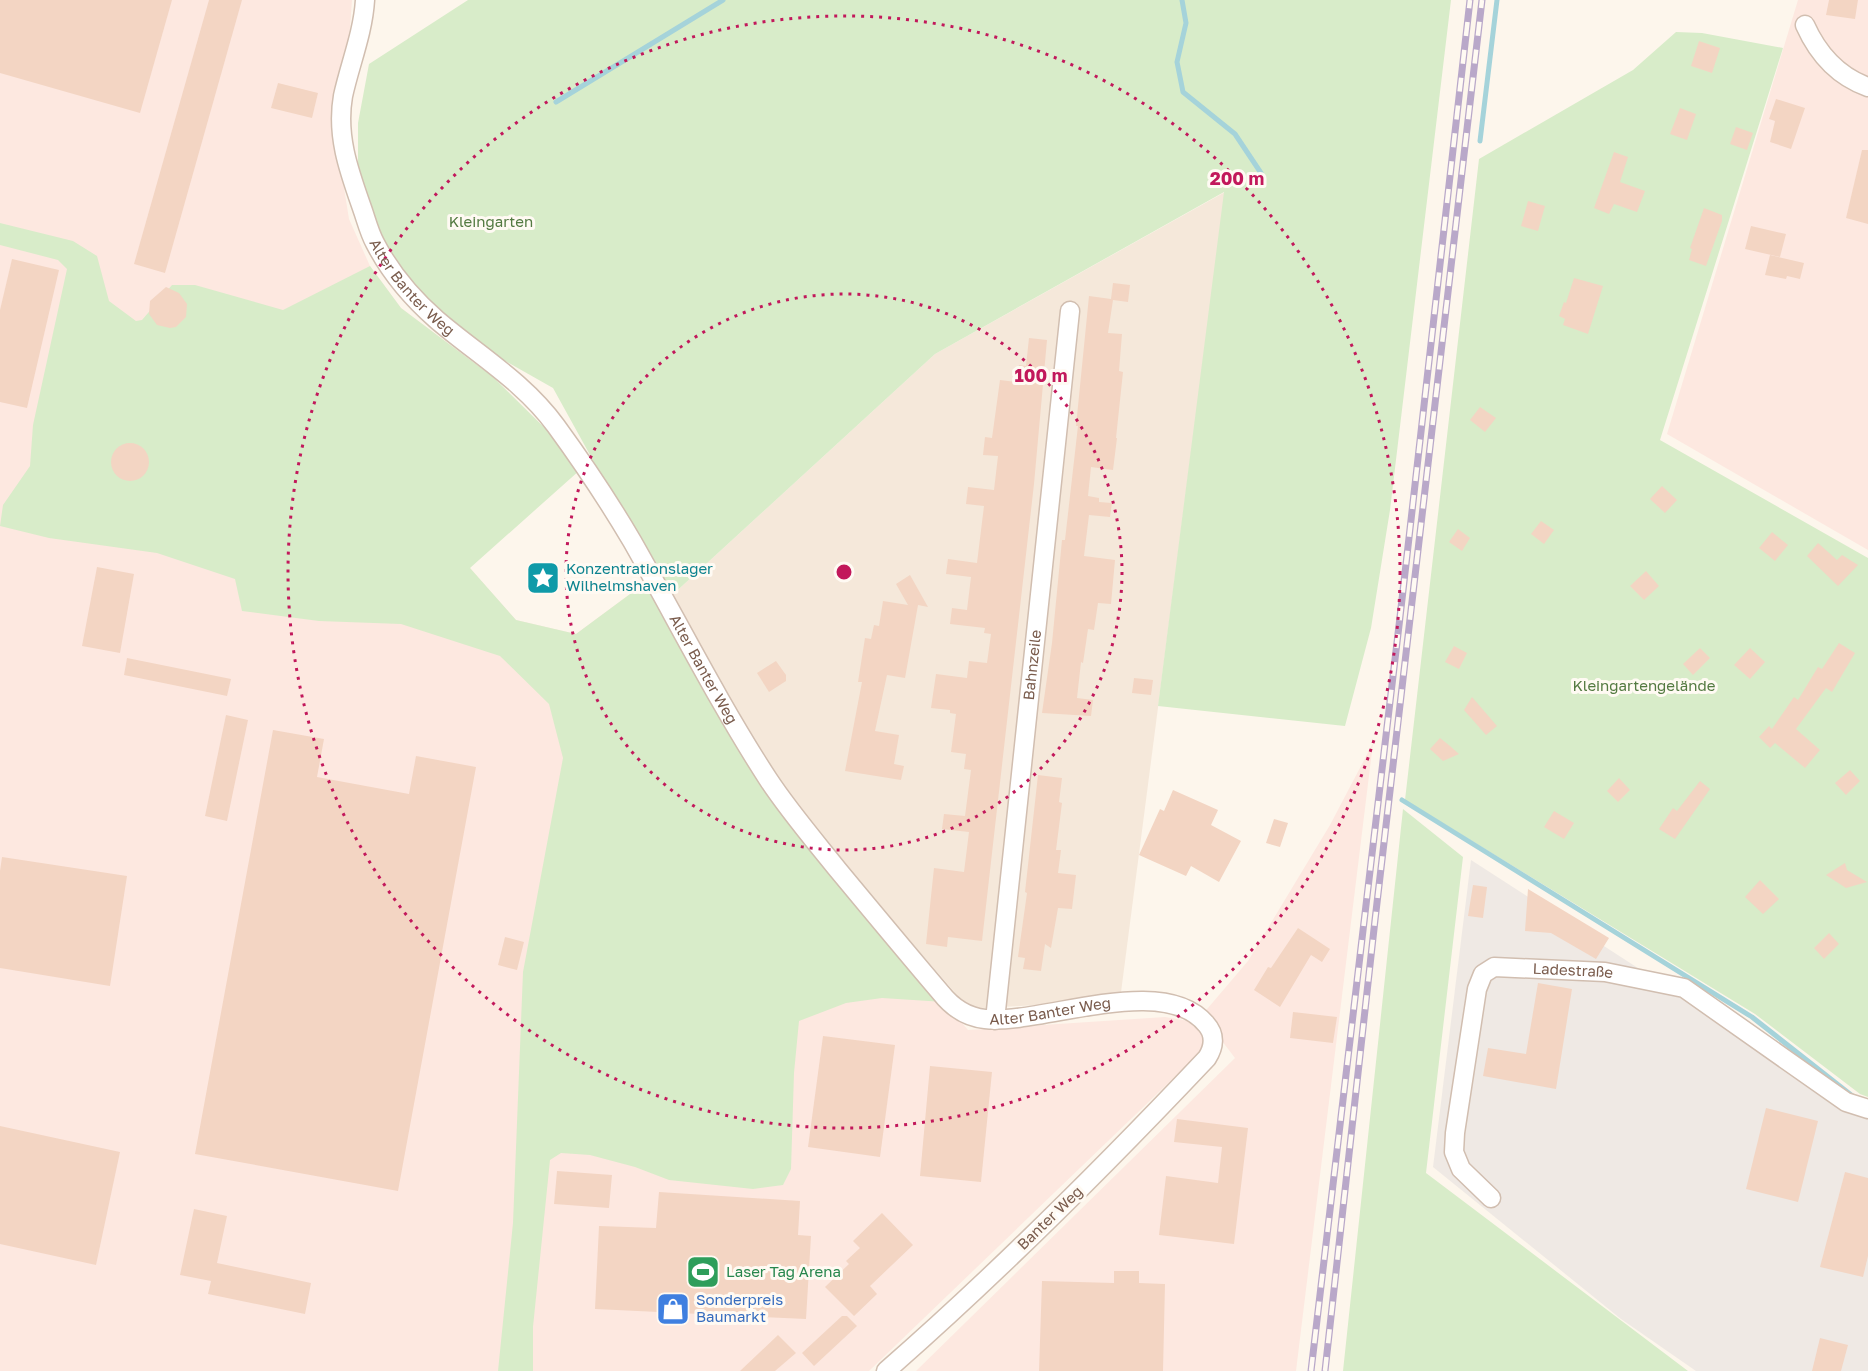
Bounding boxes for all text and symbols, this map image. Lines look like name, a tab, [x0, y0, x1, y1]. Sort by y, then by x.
text: 200 m	[1210, 167, 1264, 189]
park label: Kleingarten	[449, 212, 533, 230]
street label: Alter Banter Weg	[366, 235, 459, 339]
text: 100 m	[1015, 364, 1067, 386]
place label: Konzentrationslager Wilhelmshaven	[566, 559, 713, 594]
place icon: Konzentrationslager Wilhelmshaven	[525, 560, 561, 596]
centre of rings	[834, 562, 854, 582]
street label: Alter Banter Weg	[666, 611, 742, 727]
street label: Bahnzeile	[1019, 628, 1044, 701]
park label: Kleingartengelände	[1573, 676, 1716, 694]
street label: Ladestraße	[1532, 959, 1615, 982]
street label: Alter Banter Weg	[990, 993, 1112, 1028]
street label: Banter Weg	[1013, 1182, 1086, 1253]
sports icon: Laser Tag Arena	[685, 1254, 721, 1290]
place label: Laser Tag Arena	[726, 1262, 841, 1280]
place label: Sonderpreis Baumarkt	[696, 1290, 783, 1325]
shop icon: Sonderpreis Baumarkt	[655, 1291, 691, 1327]

